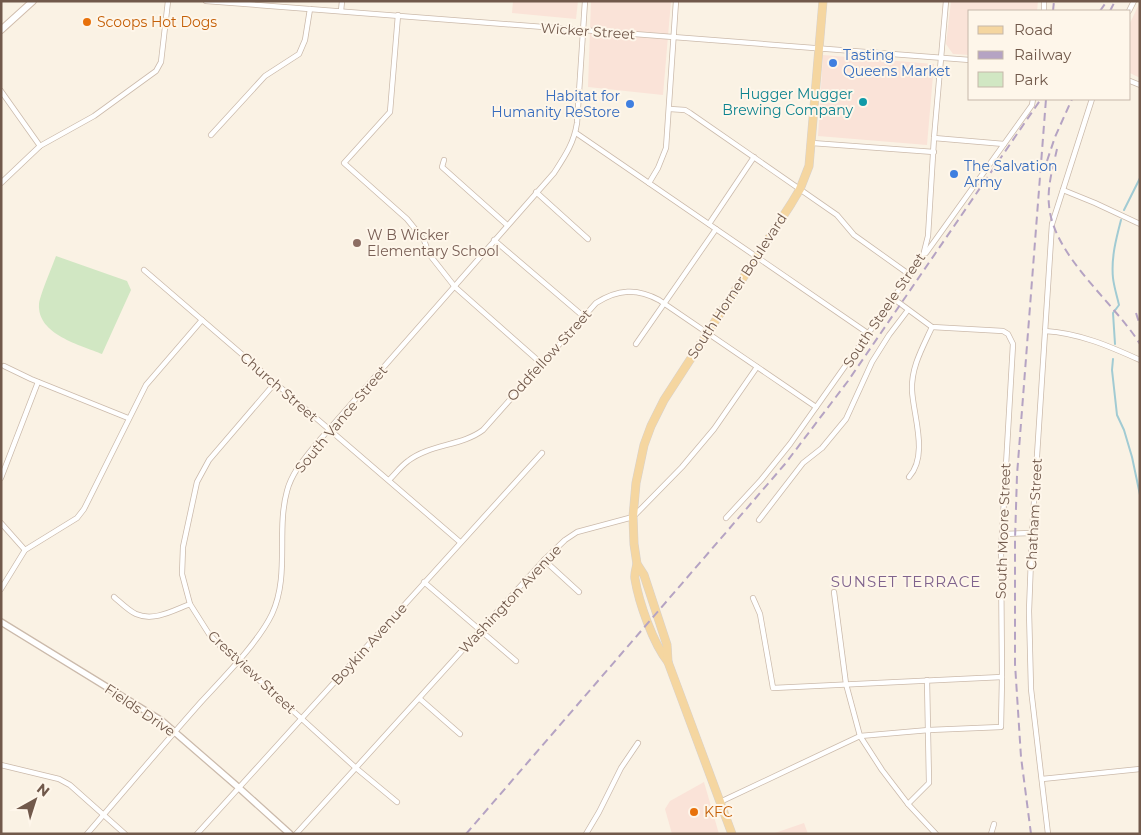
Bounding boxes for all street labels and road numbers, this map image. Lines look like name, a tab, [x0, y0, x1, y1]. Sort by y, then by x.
street label: Wicker Street	[540, 19, 636, 43]
street label: South Horner Boulevard	[683, 210, 791, 362]
street label: South Steele Street	[839, 249, 929, 371]
street label: Oddfellow Street	[503, 305, 595, 405]
street label: Church Street	[236, 348, 322, 426]
street label: South Vance Street	[291, 361, 391, 476]
street label: Chatham Street	[1022, 457, 1046, 570]
street label: South Moore Street	[992, 462, 1014, 599]
street label: Washington Avenue	[455, 541, 565, 657]
street label: Boykin Avenue	[327, 599, 411, 689]
street label: Crestview Street	[204, 626, 300, 718]
street label: Fields Drive	[101, 680, 179, 740]

